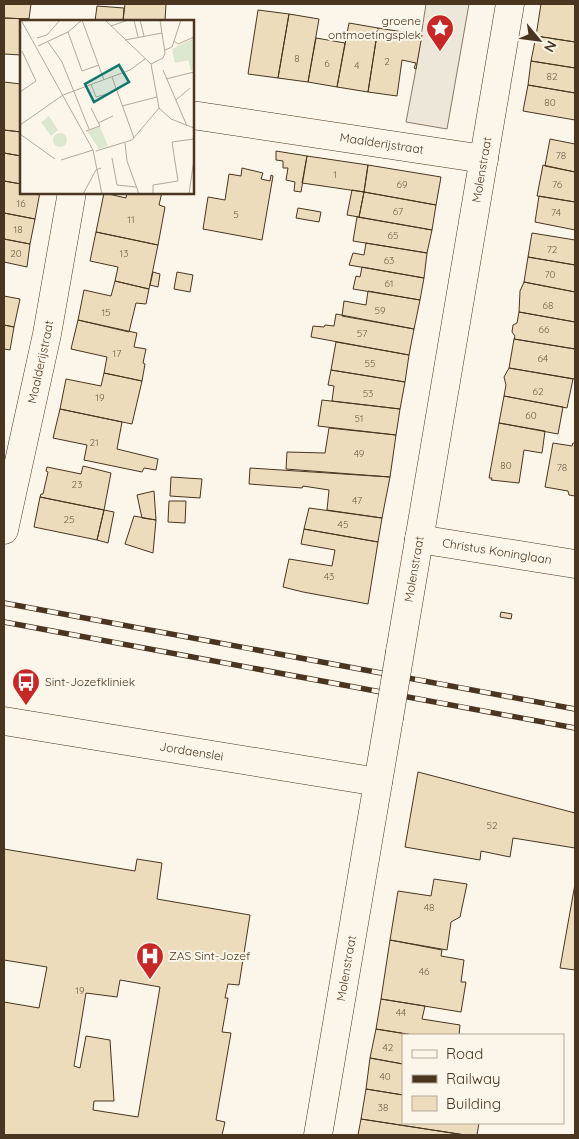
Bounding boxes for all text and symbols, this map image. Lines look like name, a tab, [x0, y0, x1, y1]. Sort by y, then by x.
place label: groene ontmoetingsplek	[328, 13, 421, 42]
place icon: groene ontmoetingsplek	[425, 13, 455, 52]
north arrow	[514, 15, 564, 65]
inset map	[20, 20, 194, 194]
text: N	[540, 37, 561, 55]
house number: 8	[294, 52, 300, 65]
house number: 2	[384, 55, 390, 68]
house number: 6	[324, 57, 330, 70]
house number: 4	[354, 59, 360, 72]
house number: 82	[547, 70, 558, 83]
house number: 80	[544, 96, 556, 109]
street label: Maalderijstraat	[339, 129, 425, 157]
street label: Molenstraat	[468, 136, 494, 204]
house number: 78	[556, 149, 566, 162]
house number: 1	[333, 168, 337, 181]
house number: 69	[397, 178, 408, 191]
house number: 76	[552, 178, 563, 191]
house number: 16	[16, 197, 26, 210]
house number: 67	[393, 205, 403, 218]
house number: 74	[551, 206, 561, 219]
house number: 5	[233, 208, 239, 221]
house number: 11	[127, 213, 135, 226]
house number: 18	[13, 223, 23, 236]
house number: 65	[388, 229, 398, 242]
house number: 72	[547, 243, 558, 256]
house number: 20	[10, 247, 22, 260]
house number: 13	[120, 247, 128, 260]
house number: 63	[384, 254, 394, 267]
house number: 70	[544, 268, 556, 281]
house number: 61	[384, 277, 394, 290]
house number: 68	[543, 299, 553, 312]
house number: 59	[374, 304, 386, 317]
house number: 15	[101, 306, 111, 319]
street label: Maalderijstraat	[24, 319, 56, 405]
house number: 66	[539, 323, 550, 336]
house number: 57	[357, 327, 367, 340]
house number: 17	[113, 347, 121, 360]
house number: 64	[538, 352, 548, 365]
house number: 55	[365, 357, 375, 370]
house number: 62	[533, 385, 544, 398]
house number: 53	[363, 387, 373, 400]
house number: 19	[95, 391, 105, 404]
house number: 60	[525, 409, 537, 422]
house number: 51	[354, 412, 364, 425]
house number: 21	[89, 436, 99, 449]
house number: 49	[354, 447, 365, 460]
house number: 80	[500, 459, 512, 472]
house number: 78	[557, 461, 567, 474]
house number: 23	[72, 478, 82, 491]
house number: 47	[352, 494, 362, 507]
house number: 25	[64, 513, 75, 526]
house number: 45	[338, 518, 348, 531]
street label: Molenstraat	[401, 535, 427, 603]
street label: Christus Koninglaan	[441, 535, 553, 567]
house number: 43	[324, 570, 334, 583]
bus stop icon: Sint-Jozefkliniek	[11, 667, 41, 706]
place label: Sint-Jozefkliniek	[45, 674, 135, 689]
street label: Jordaenslei	[159, 739, 225, 764]
house number: 52	[487, 819, 498, 832]
house number: 48	[424, 901, 434, 914]
street label: Molenstraat	[333, 934, 359, 1002]
hospital icon: ZAS Sint-Jozef	[135, 941, 165, 980]
place label: ZAS Sint-Jozef	[169, 948, 251, 963]
house number: 46	[419, 965, 430, 978]
house number: 19	[75, 984, 85, 997]
house number: 44	[396, 1006, 406, 1019]
legend	[402, 1034, 564, 1124]
house number: 42	[383, 1041, 394, 1054]
text: Road	[446, 1044, 483, 1063]
text: Railway	[446, 1069, 501, 1088]
house number: 40	[379, 1070, 391, 1083]
text: Building	[446, 1094, 501, 1113]
house number: 38	[378, 1101, 388, 1114]

